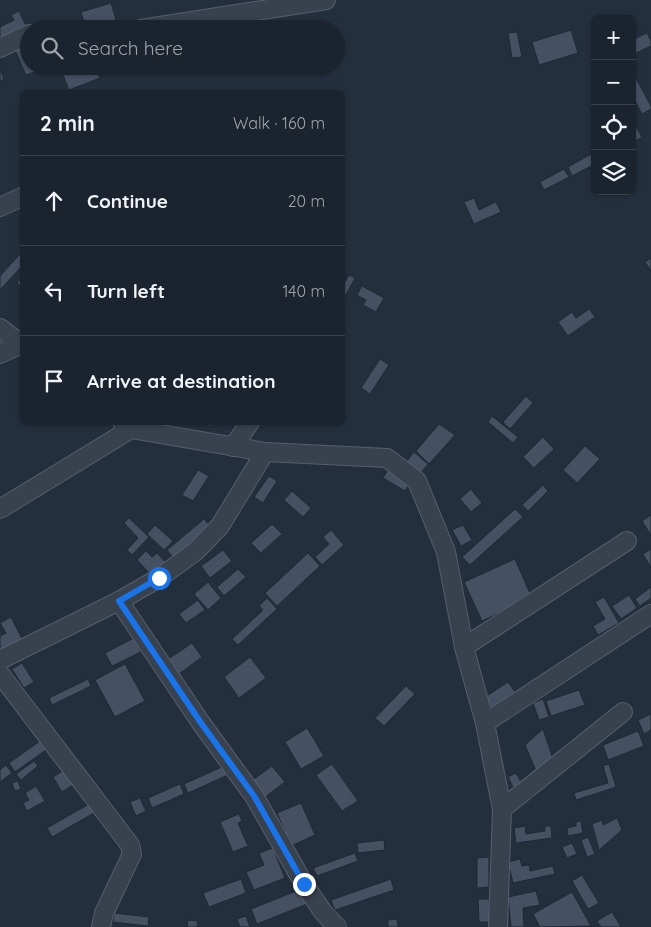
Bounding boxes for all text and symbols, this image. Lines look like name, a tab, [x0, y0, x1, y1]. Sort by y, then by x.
map controls	[591, 15, 636, 195]
button: +	[591, 15, 636, 60]
search box	[20, 20, 345, 75]
icon: search	[38, 34, 66, 62]
text: Search here	[78, 36, 183, 60]
button: −	[591, 60, 636, 105]
button: locate	[591, 105, 636, 150]
text: 2 min	[40, 110, 95, 136]
text: Walk · 160 m	[233, 113, 325, 133]
button: layers	[591, 150, 636, 195]
icon: ahead	[40, 187, 68, 215]
text: Continue	[87, 189, 168, 213]
text: 20 m	[288, 191, 325, 211]
icon: left	[40, 277, 68, 305]
text: Turn left	[87, 279, 165, 303]
text: 140 m	[282, 281, 325, 301]
icon: arrive	[40, 367, 68, 395]
text: Arrive at destination	[87, 369, 276, 393]
route start	[148, 567, 171, 590]
route end	[293, 873, 316, 896]

